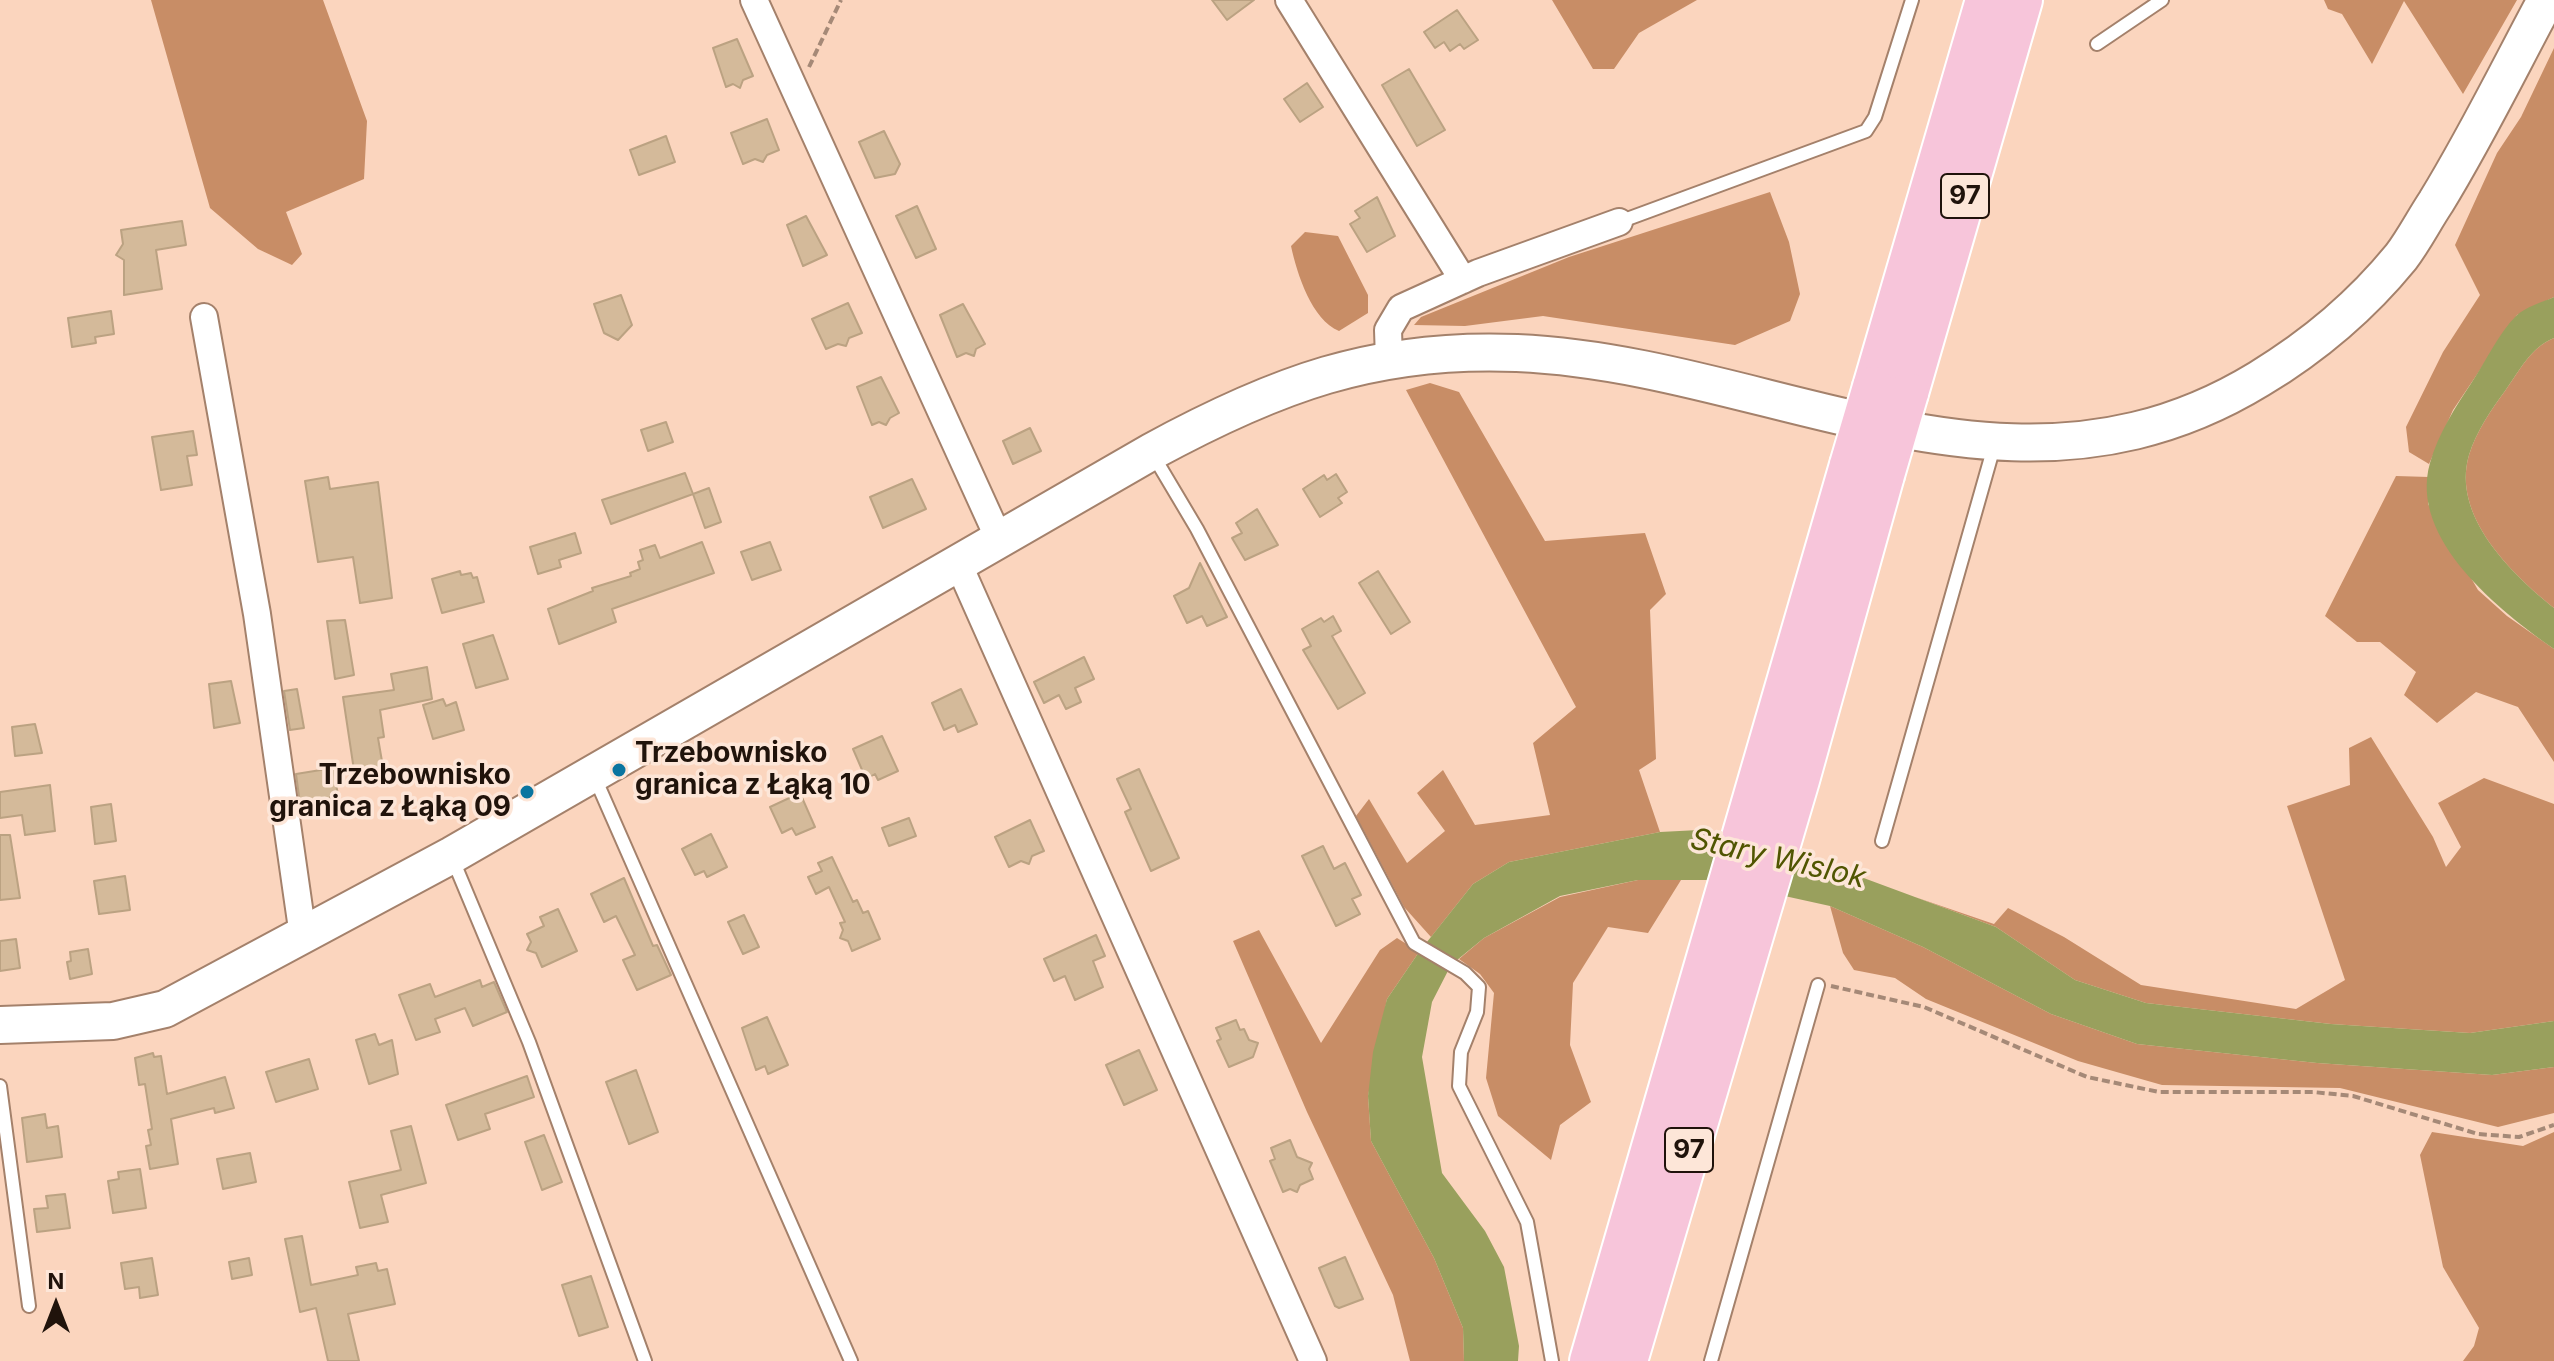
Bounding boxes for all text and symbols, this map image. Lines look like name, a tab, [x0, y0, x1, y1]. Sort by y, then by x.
road number: 97	[1941, 174, 1989, 218]
place label: Trzebownisko granica z Łąką 10	[635, 737, 871, 803]
place label: Trzebownisko granica z Łąką 09	[269, 759, 511, 825]
marker: Trzebownisko granica z Łąką 10	[610, 761, 628, 779]
marker: Trzebownisko granica z Łąką 09	[518, 783, 536, 801]
water label: Stary Wislok	[1687, 821, 1869, 897]
road number: 97	[1665, 1128, 1713, 1172]
north arrow	[16, 1265, 96, 1345]
text: N	[48, 1268, 64, 1294]

